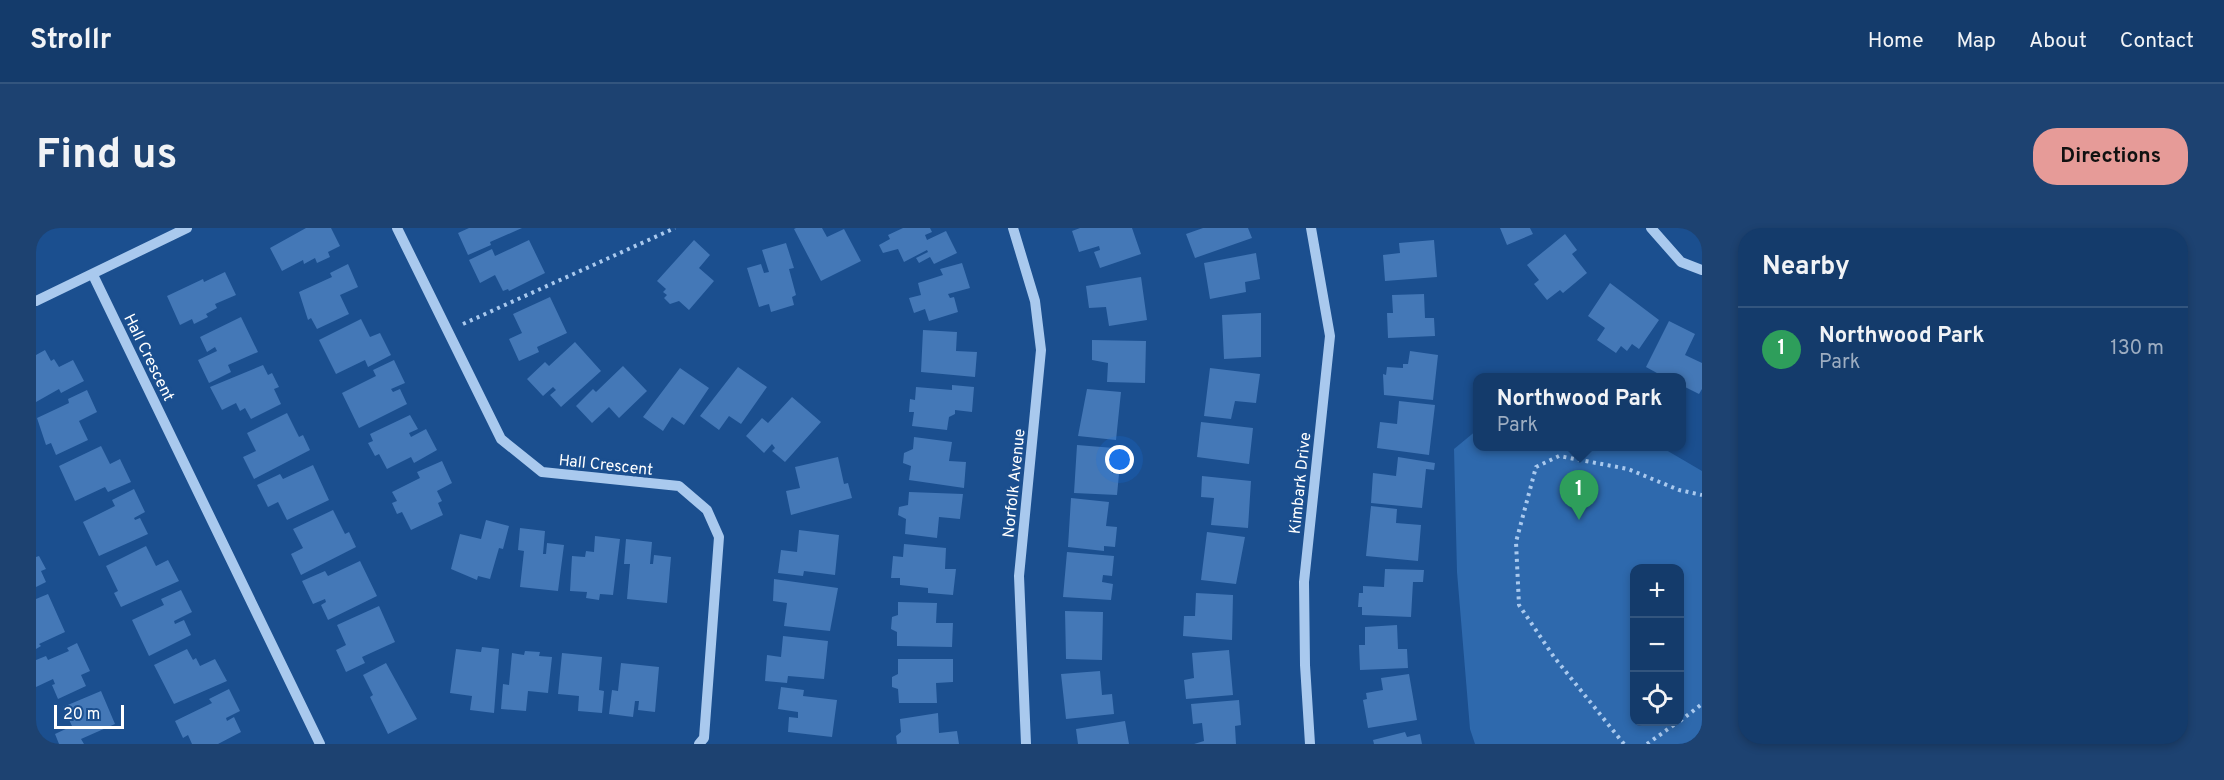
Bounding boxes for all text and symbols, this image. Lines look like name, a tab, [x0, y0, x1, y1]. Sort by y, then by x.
text: Strollr	[30, 23, 112, 59]
text: Home	[1868, 28, 1924, 55]
text: Map	[1957, 28, 1996, 55]
text: About	[2029, 28, 2087, 55]
text: Contact	[2120, 28, 2194, 55]
button: Directions	[2033, 128, 2188, 185]
text: Find us	[36, 130, 177, 183]
text: Nearby	[1762, 251, 1850, 284]
street label: Hall Crescent	[118, 311, 178, 405]
text: Northwood Park	[1819, 323, 1984, 350]
text: 1	[1778, 336, 1786, 362]
text: 130 m	[2110, 336, 2164, 362]
text: Park	[1819, 350, 1860, 376]
popup	[1473, 373, 1686, 451]
text: Northwood Park	[1497, 386, 1662, 413]
text: Park	[1497, 413, 1538, 439]
street label: Norfolk Avenue	[999, 428, 1031, 539]
street label: Kimbark Drive	[1286, 431, 1316, 535]
your location	[1105, 445, 1134, 474]
street label: Hall Crescent	[558, 451, 654, 481]
pin: 1	[1560, 470, 1598, 520]
map controls	[1630, 564, 1684, 726]
button: +	[1630, 564, 1684, 618]
button: −	[1630, 618, 1684, 672]
button: locate	[1630, 672, 1684, 726]
scale bar	[54, 702, 124, 730]
text: 20 m	[63, 705, 100, 725]

